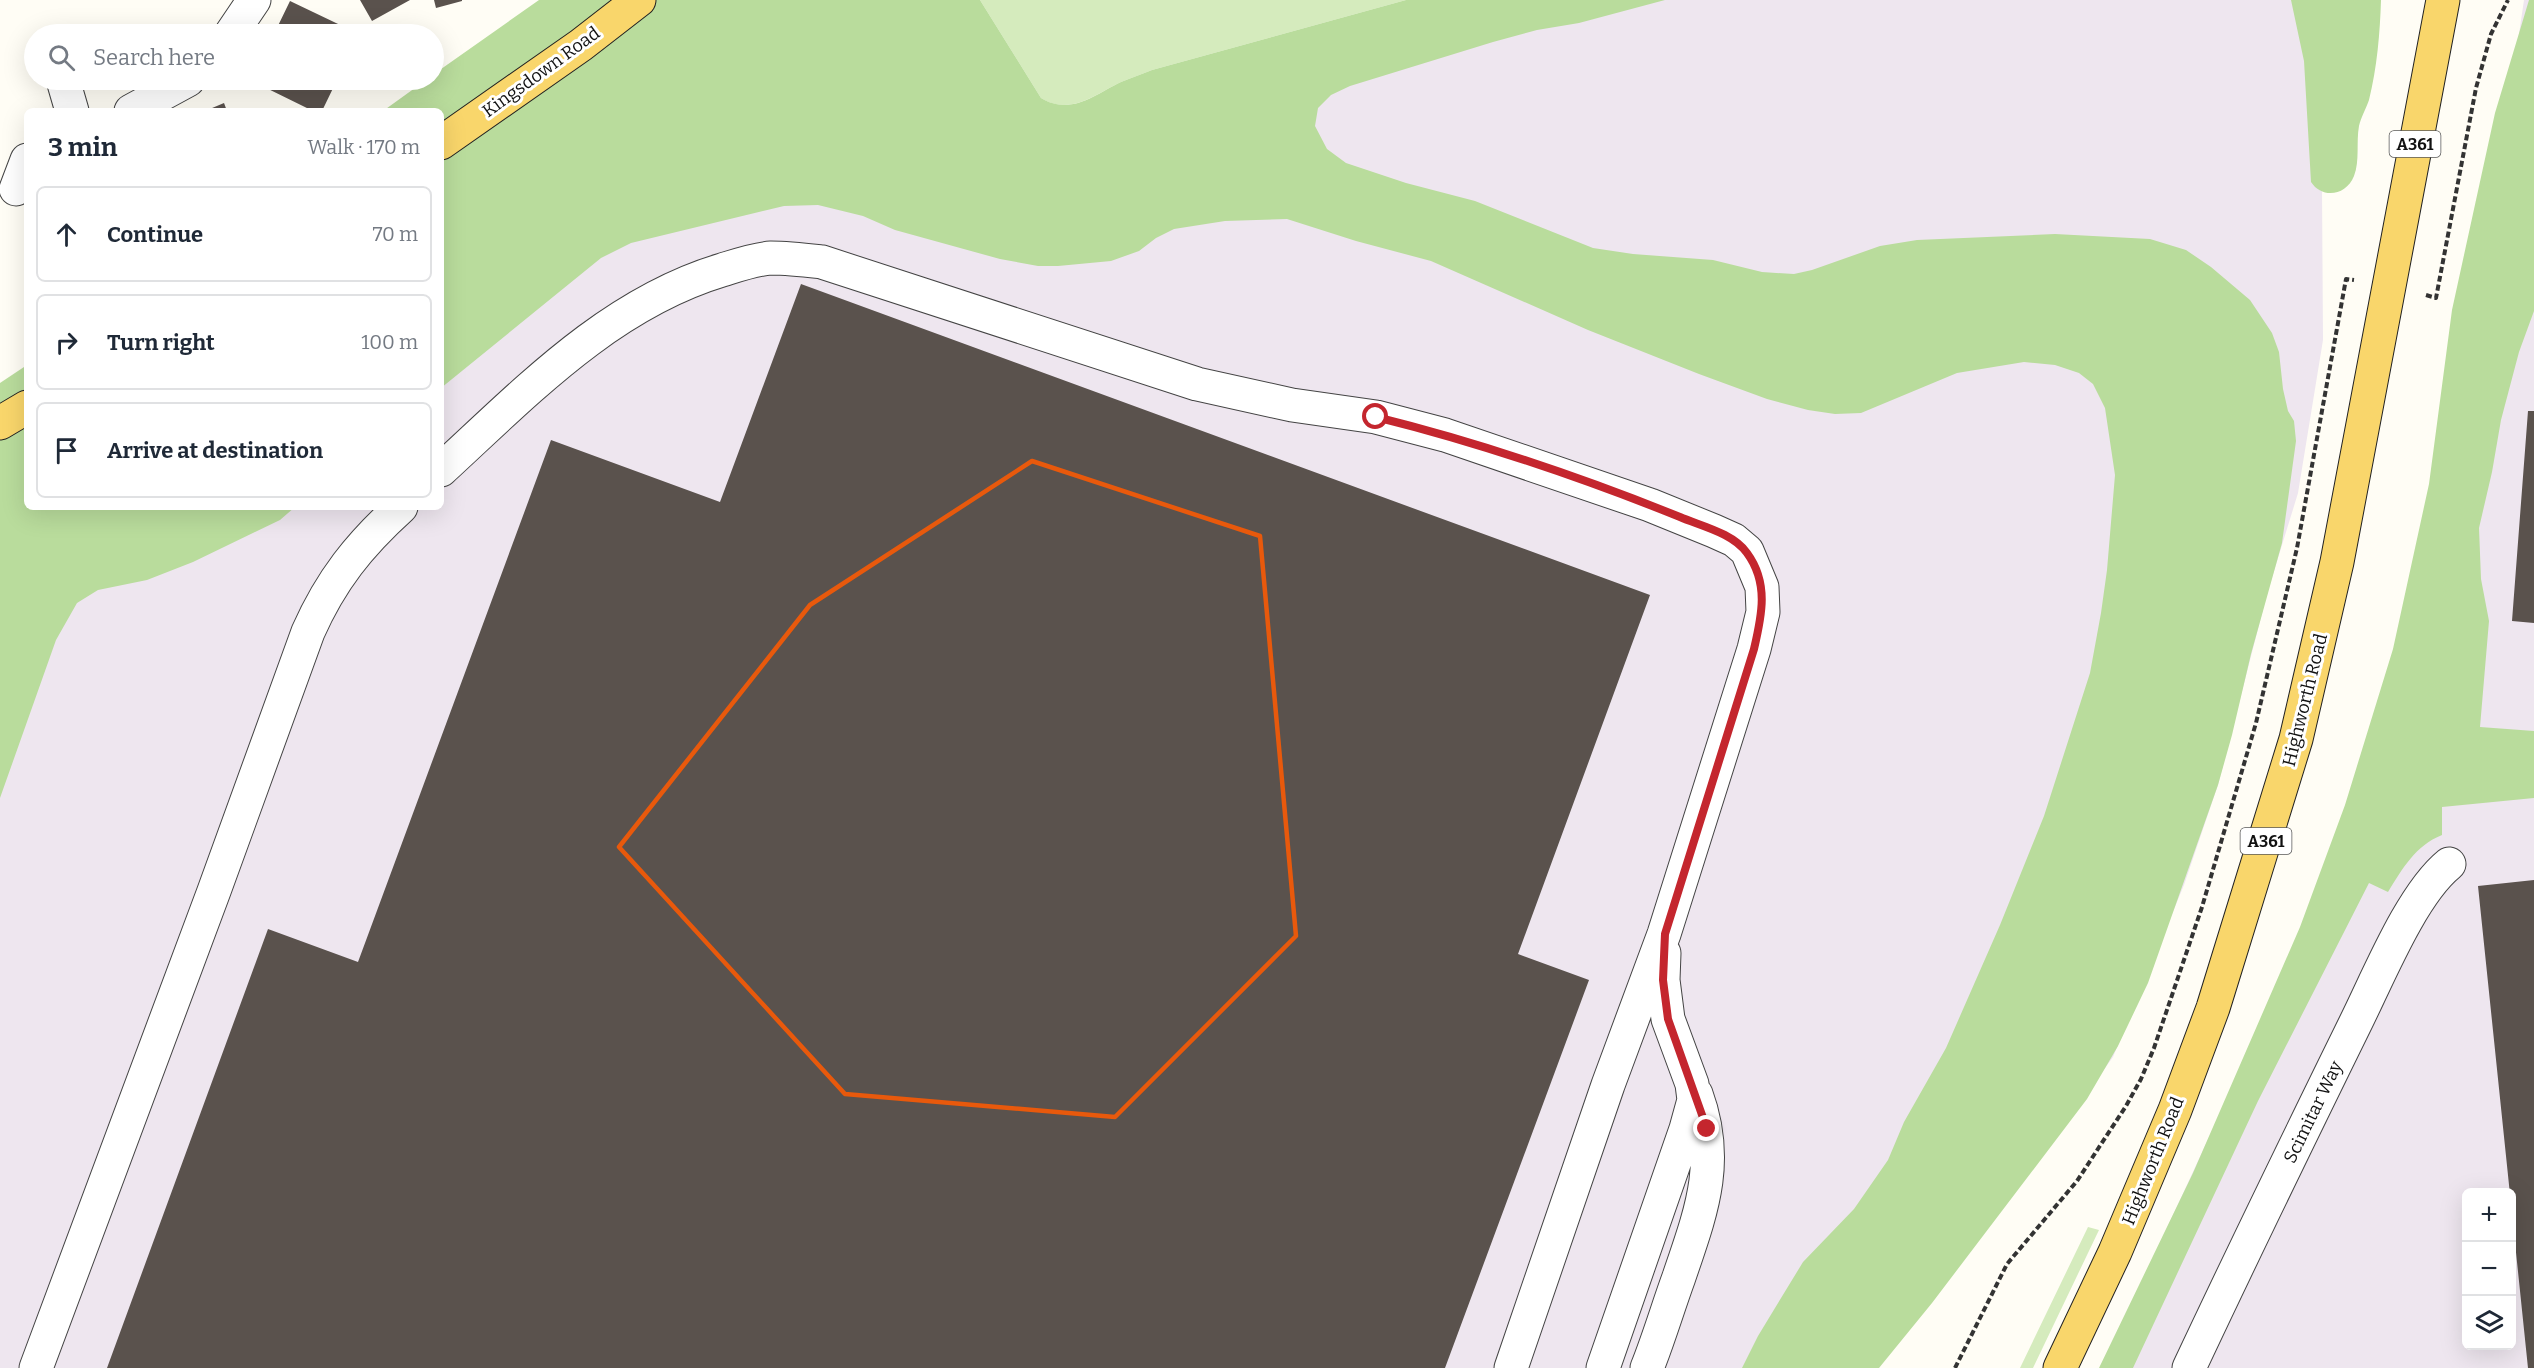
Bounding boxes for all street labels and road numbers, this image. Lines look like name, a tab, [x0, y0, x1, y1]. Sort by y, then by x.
street label: Kingsdown Road	[478, 22, 604, 122]
road number: A361	[2390, 131, 2440, 157]
street label: Highworth Road	[2278, 631, 2332, 769]
road number: A361	[2240, 828, 2292, 854]
street label: Scimitar Way	[2279, 1057, 2347, 1167]
street label: Highworth Road	[2117, 1093, 2189, 1228]

